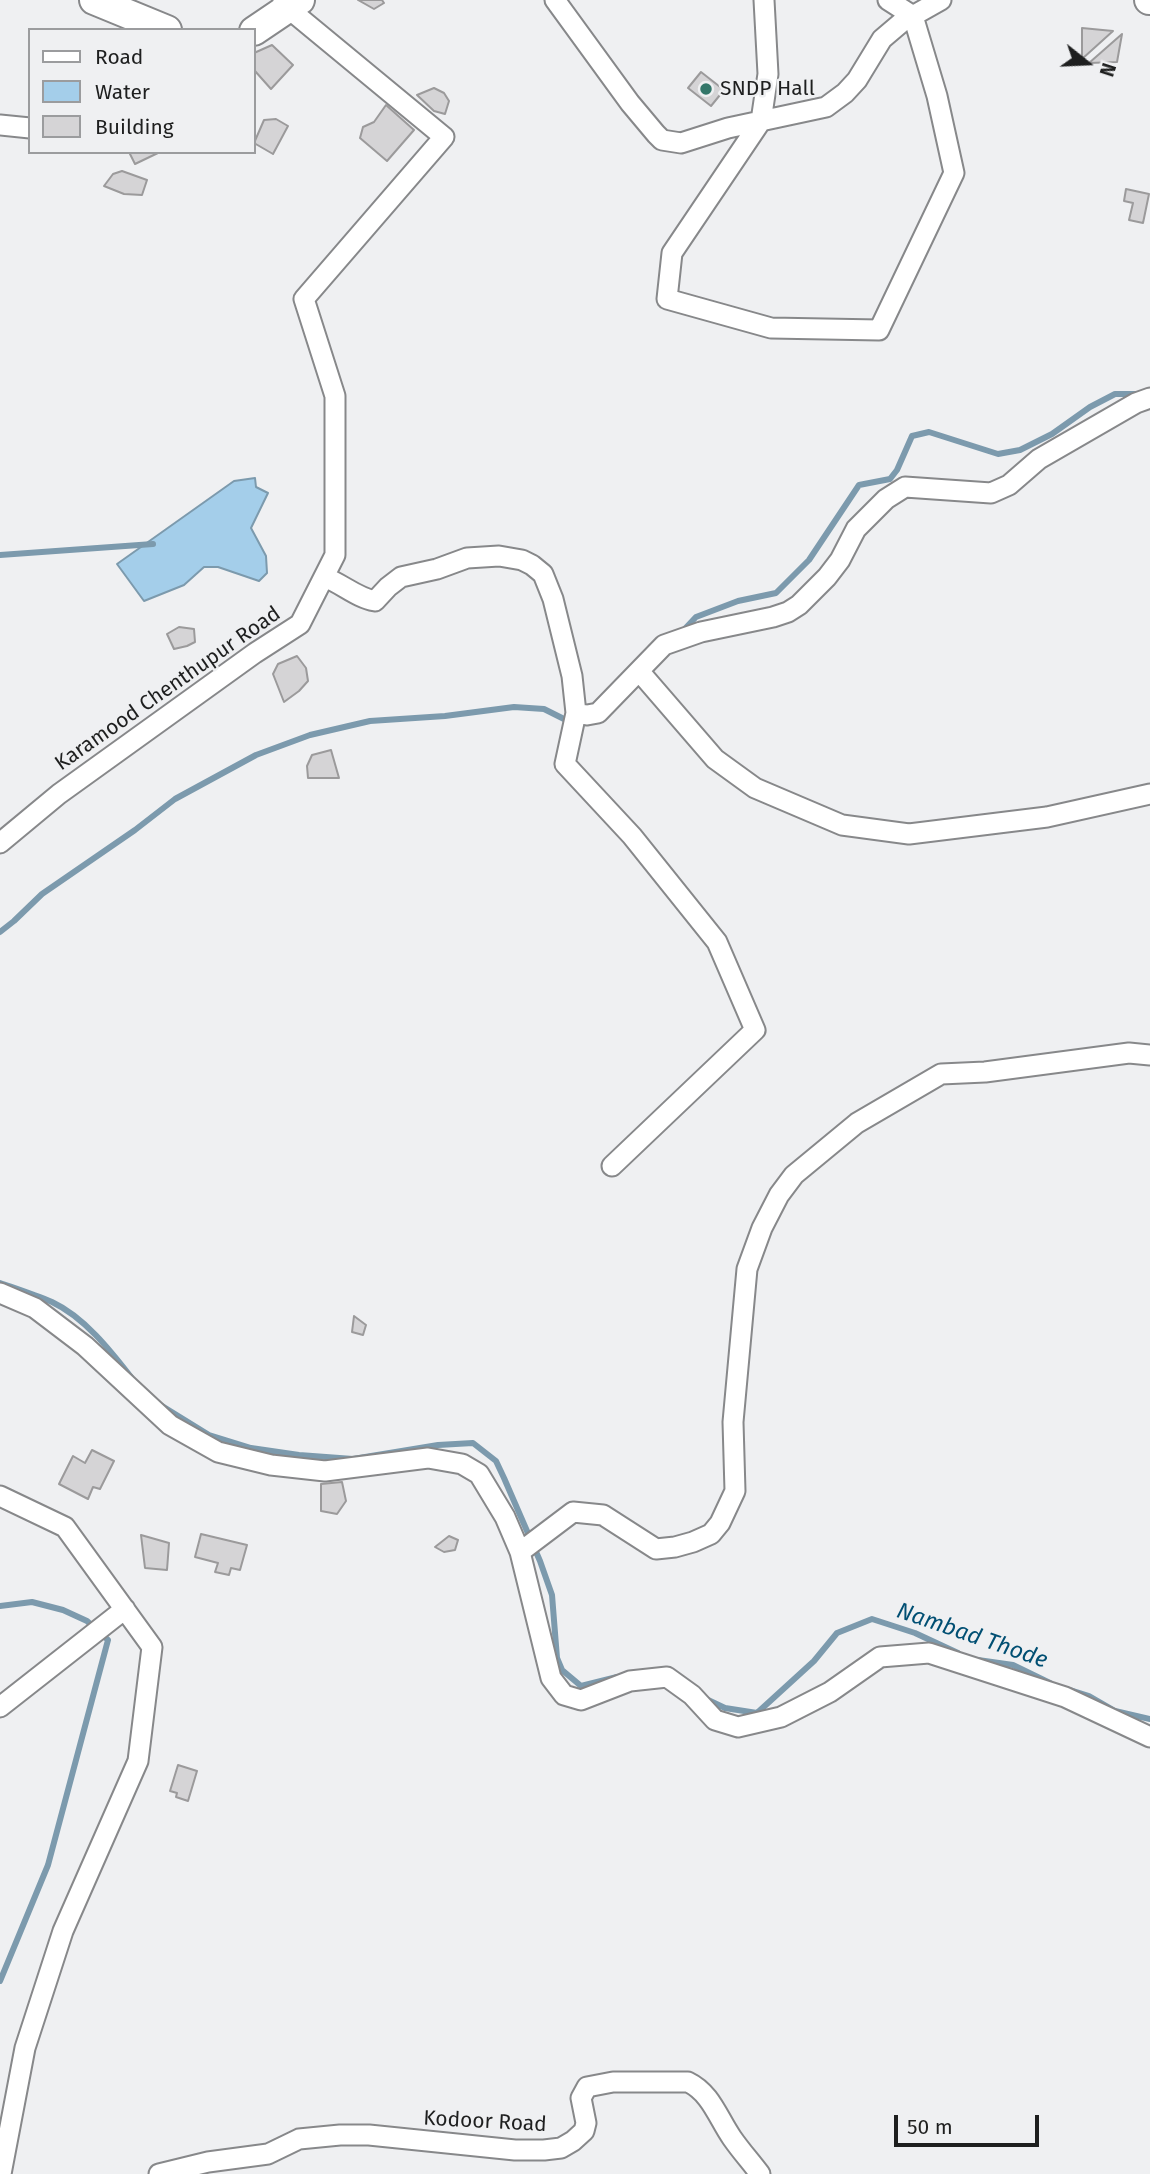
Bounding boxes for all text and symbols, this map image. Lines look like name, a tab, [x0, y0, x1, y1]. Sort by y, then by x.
legend	[28, 28, 256, 154]
north arrow	[1052, 28, 1122, 98]
text: Road	[95, 44, 143, 70]
text: N	[1095, 60, 1120, 79]
place label: SNDP Hall	[720, 76, 815, 102]
text: Water	[95, 79, 150, 105]
marker: SNDP Hall	[698, 81, 714, 97]
text: Building	[95, 114, 174, 140]
street label: Karamood Chenthupur Road	[50, 601, 286, 777]
water label: Nambad Thode	[893, 1597, 1051, 1675]
scale bar	[898, 2100, 1043, 2144]
street label: Kodoor Road	[423, 2106, 547, 2138]
text: 50 m	[907, 2114, 953, 2140]

